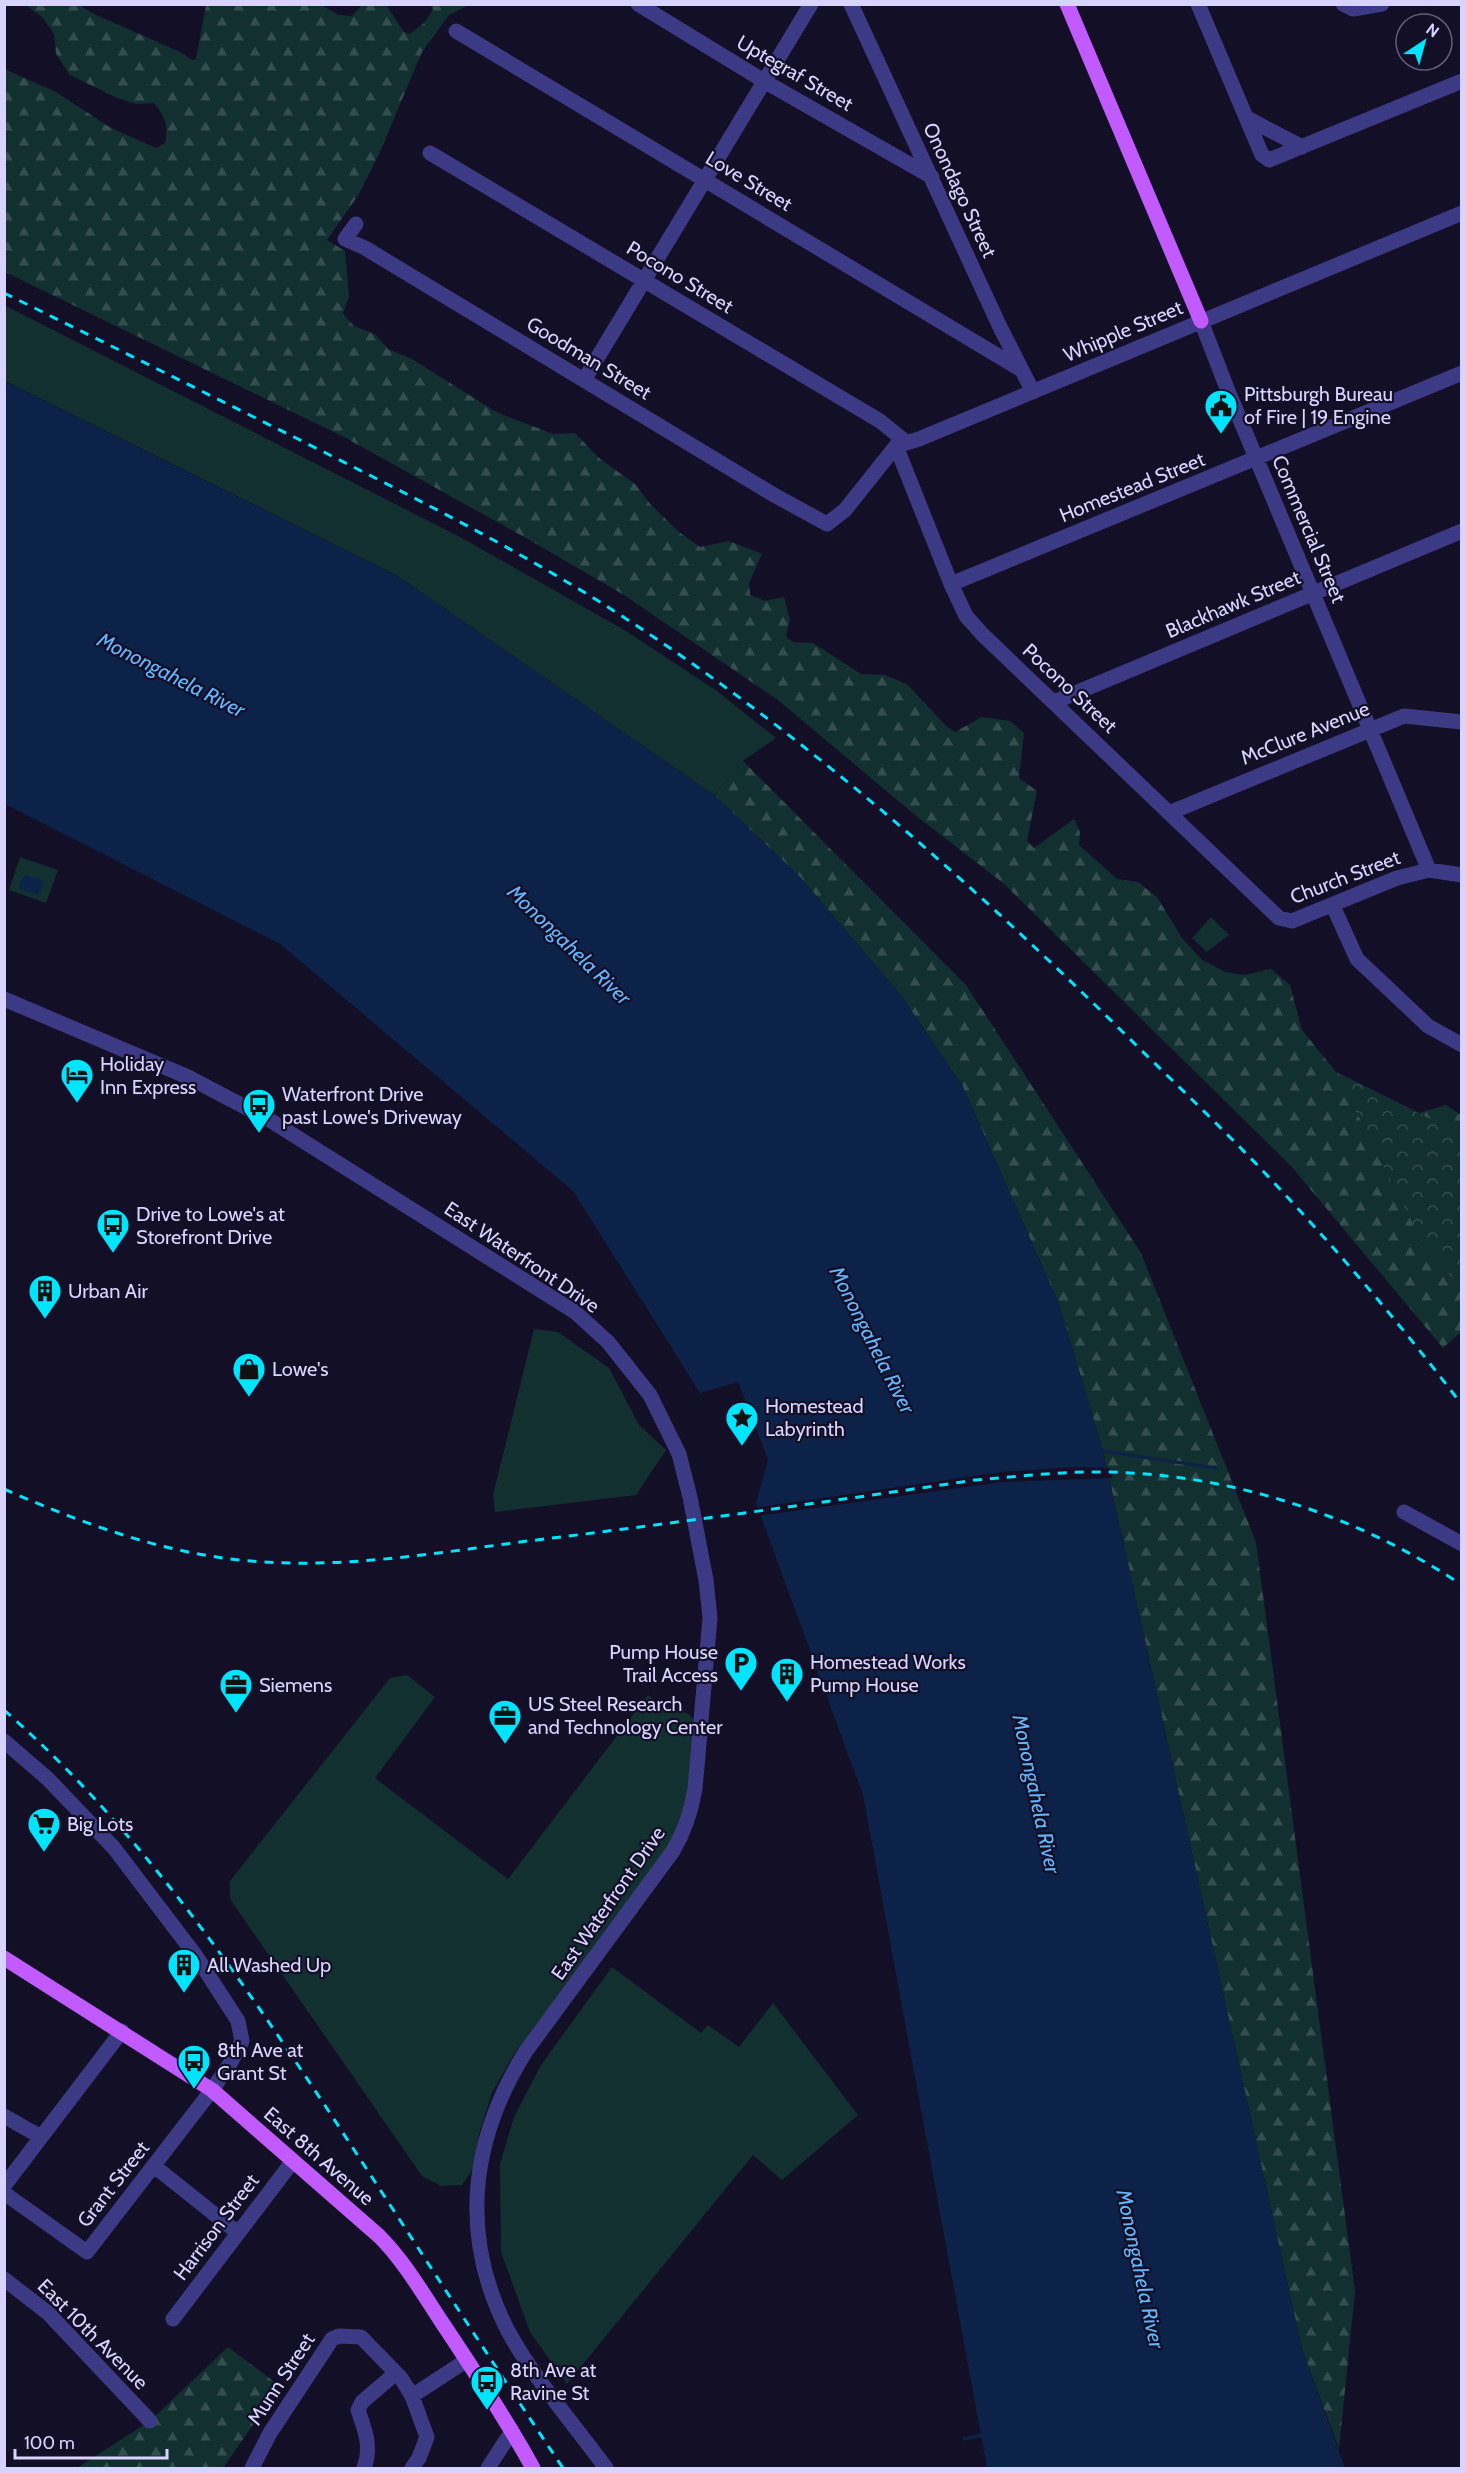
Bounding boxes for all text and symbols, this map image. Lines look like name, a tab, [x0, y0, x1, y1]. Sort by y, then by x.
north arrow	[1394, 12, 1454, 72]
text: N	[1422, 19, 1443, 41]
street label: Uptegraf Street	[733, 30, 858, 116]
street label: Onondago Street	[918, 119, 1002, 262]
street label: Love Street	[701, 146, 797, 216]
street label: Pocono Street	[622, 236, 738, 318]
street label: Whipple Street	[1060, 295, 1186, 367]
street label: Goodman Street	[523, 311, 656, 405]
place label: Pittsburgh Bureau of Fire | 19 Engine	[1244, 382, 1393, 429]
public building icon: Pittsburgh Bureau of Fire | 19 Engine	[1203, 388, 1239, 435]
street label: Homestead Street	[1056, 447, 1208, 527]
street label: Commercial Street	[1267, 452, 1351, 607]
street label: Blackhawk Street	[1162, 565, 1304, 643]
water label: Monongahela River	[93, 626, 250, 723]
street label: Pocono Street	[1018, 638, 1122, 738]
street label: McClure Avenue	[1237, 696, 1373, 770]
street label: Church Street	[1287, 845, 1403, 909]
water label: Monongahela River	[502, 879, 637, 1011]
place label: Holiday Inn Express	[100, 1052, 196, 1099]
hotel icon: Holiday Inn Express	[59, 1057, 95, 1104]
place label: Waterfront Drive past Lowe's Driveway	[282, 1082, 462, 1129]
bus stop icon: Waterfront Drive past Lowe's Driveway	[241, 1087, 277, 1134]
street label: East Waterfront Drive	[440, 1196, 604, 1318]
place label: Drive to Lowe's at Storefront Drive	[136, 1202, 285, 1249]
bus stop icon: Drive to Lowe's at Storefront Drive	[95, 1207, 131, 1254]
water label: Monongahela River	[824, 1261, 921, 1419]
building icon: Urban Air	[27, 1273, 63, 1320]
place label: Urban Air	[68, 1279, 148, 1303]
shop icon: Lowe's	[231, 1351, 267, 1398]
place label: Lowe's	[272, 1357, 329, 1381]
place label: Homestead Labyrinth	[765, 1394, 864, 1441]
place icon: Homestead Labyrinth	[724, 1400, 760, 1447]
place label: Pump House Trail Access	[609, 1640, 718, 1687]
parking icon: Pump House Trail Access	[723, 1645, 759, 1692]
place label: Homestead Works Pump House	[810, 1650, 966, 1697]
building icon: Homestead Works Pump House	[769, 1656, 805, 1703]
office icon: Siemens	[218, 1667, 254, 1714]
place label: Siemens	[259, 1673, 332, 1697]
place label: US Steel Research and Technology Center	[528, 1692, 723, 1739]
office icon: US Steel Research and Technology Center	[487, 1698, 523, 1745]
water label: Monongahela River	[1007, 1711, 1066, 1877]
supermarket icon: Big Lots	[26, 1806, 62, 1853]
place label: Big Lots	[67, 1812, 133, 1836]
street label: East Waterfront Drive	[546, 1822, 670, 1984]
building icon: All Washed Up	[166, 1947, 202, 1994]
place label: All Washed Up	[207, 1953, 331, 1977]
place label: 8th Ave at Grant St	[217, 2038, 304, 2085]
bus stop icon: 8th Ave at Grant St	[176, 2043, 212, 2090]
street label: East 8th Avenue	[259, 2102, 379, 2210]
street label: Grant Street	[72, 2136, 154, 2232]
street label: Harrison Street	[168, 2169, 264, 2285]
water label: Monongahela River	[1111, 2186, 1170, 2352]
street label: East 10th Avenue	[33, 2274, 153, 2394]
street label: Munn Street	[242, 2328, 320, 2429]
place label: 8th Ave at Ravine St	[510, 2358, 597, 2405]
bus stop icon: 8th Ave at Ravine St	[469, 2364, 505, 2411]
scale bar	[15, 2422, 166, 2460]
text: 100 m	[24, 2432, 75, 2454]

